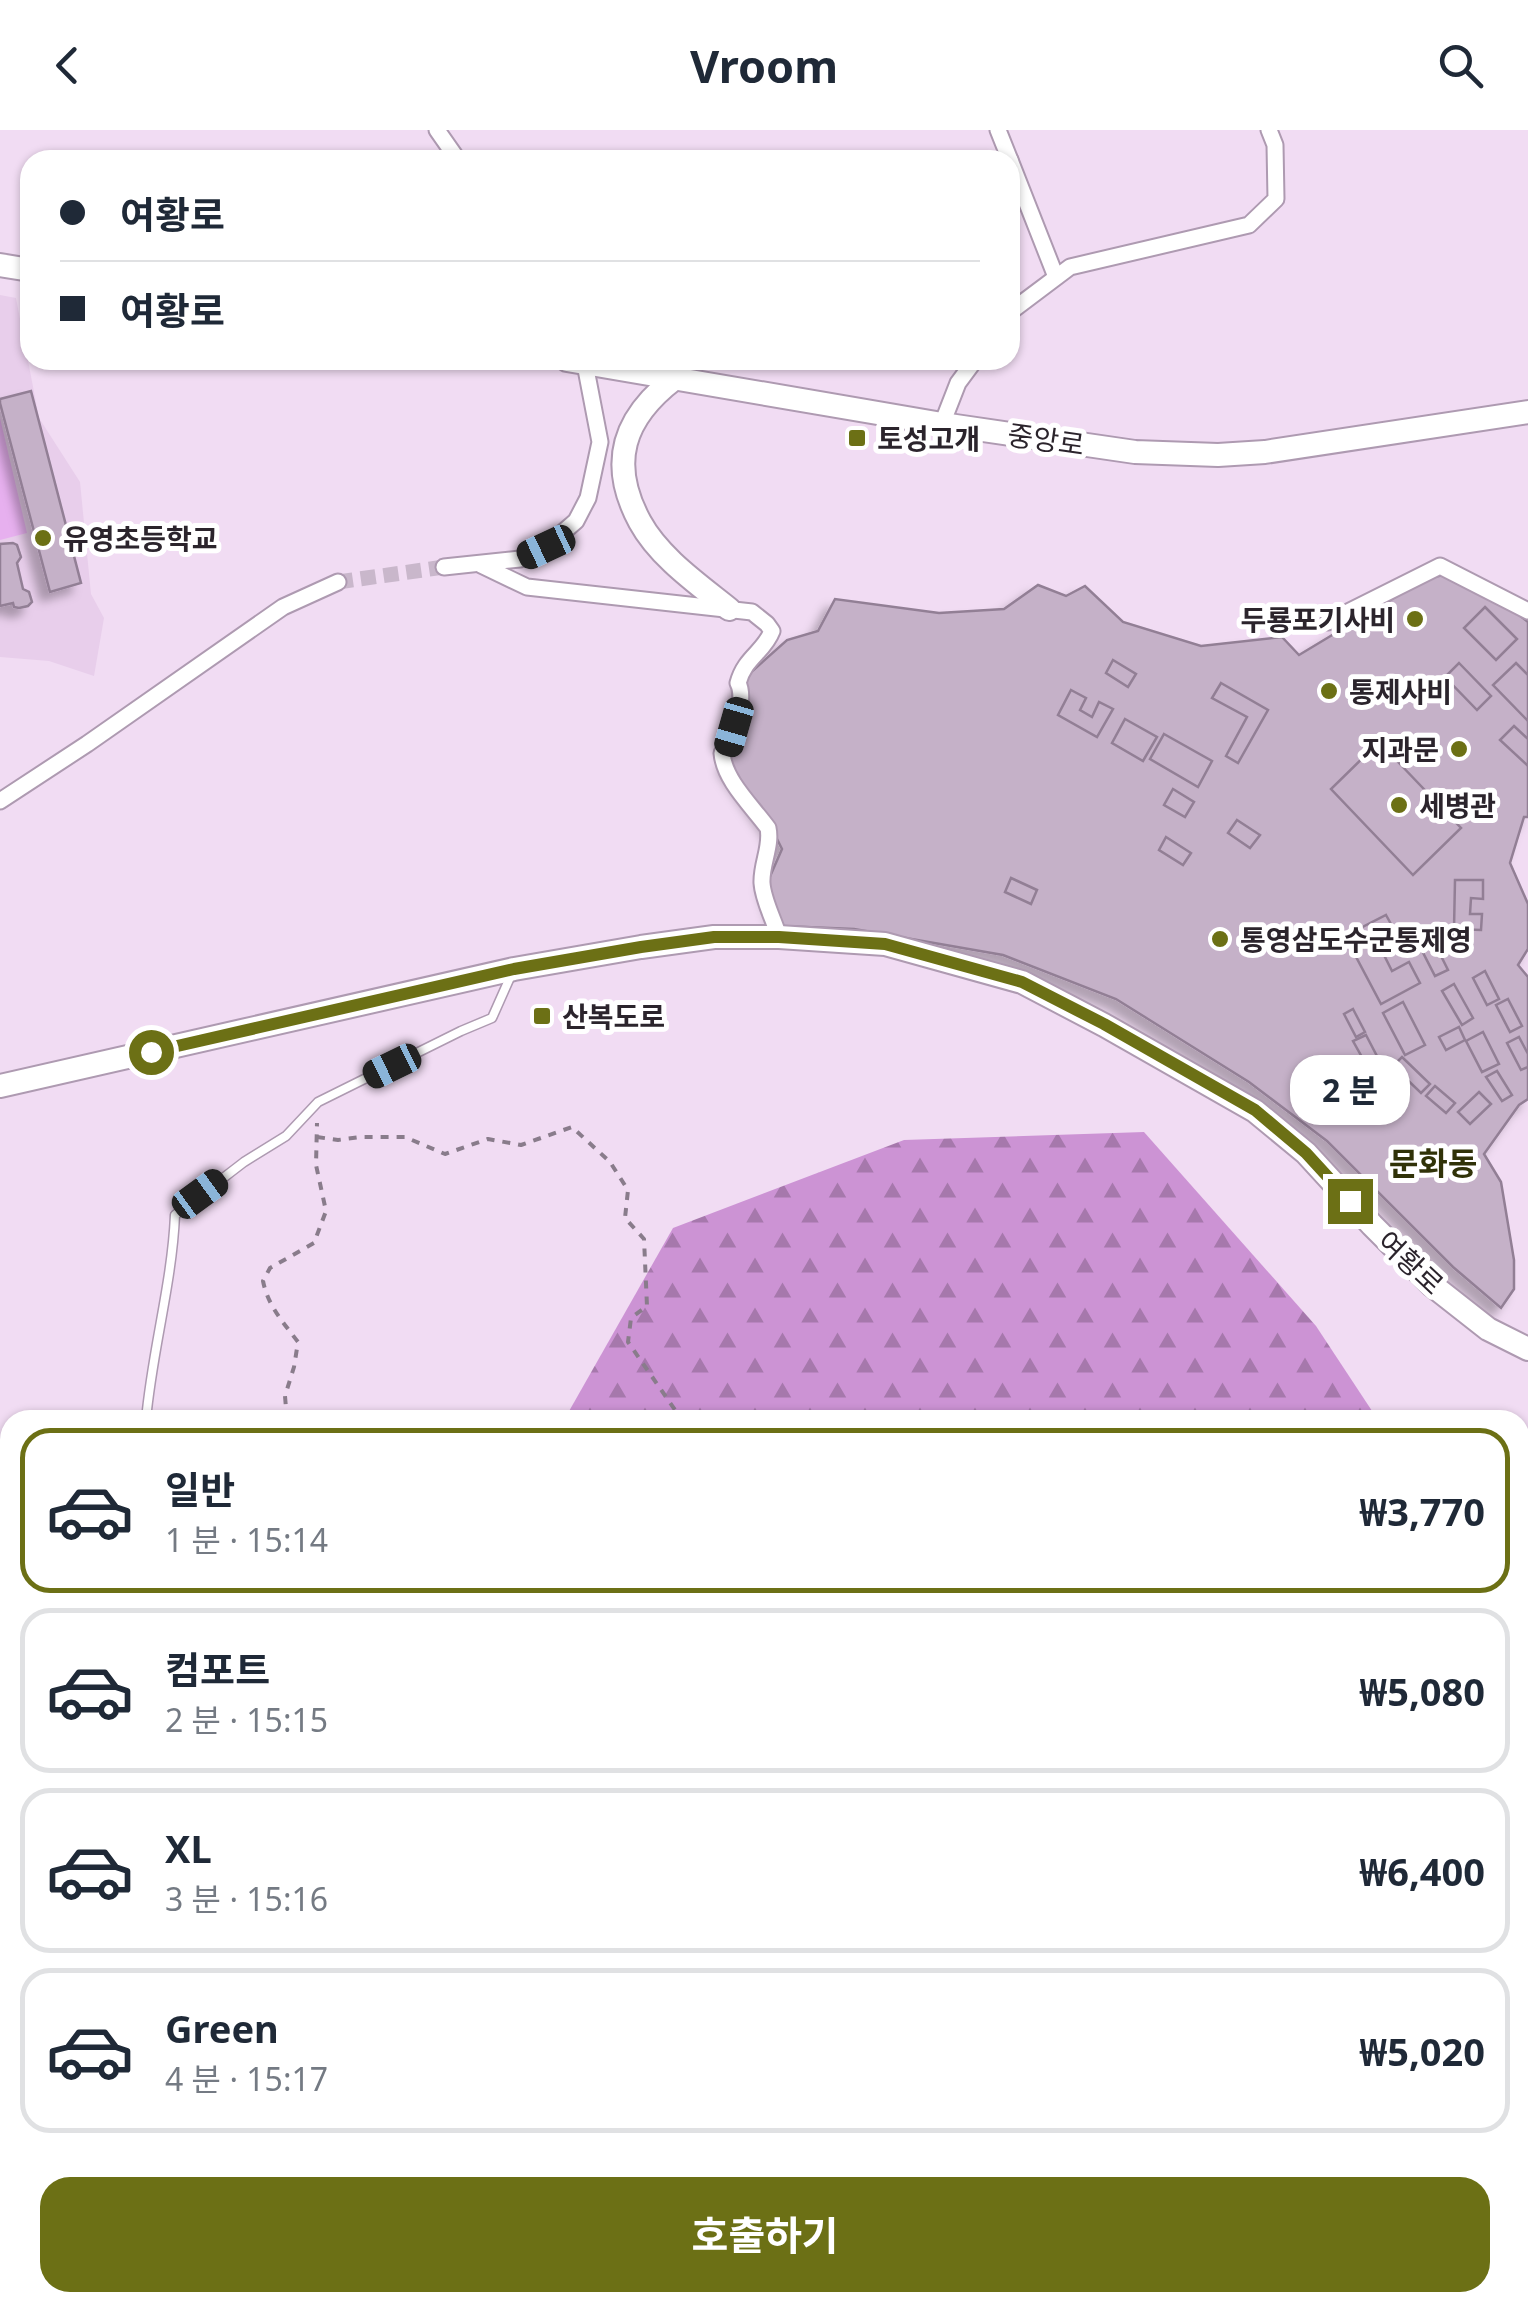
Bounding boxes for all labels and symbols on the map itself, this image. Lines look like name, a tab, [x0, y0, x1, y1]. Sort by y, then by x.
street label: 중앙로	[1005, 415, 1087, 463]
place label: 토성고개	[877, 419, 980, 457]
marker: 토성고개	[846, 427, 868, 449]
place label: 유영초등학교	[63, 519, 218, 557]
car	[512, 521, 580, 573]
marker: 유영초등학교	[32, 527, 54, 549]
place label: 두룡포기사비	[1240, 600, 1395, 638]
marker: 두룡포기사비	[1404, 608, 1426, 630]
place label: 통제사비	[1349, 672, 1452, 710]
marker: 통제사비	[1318, 680, 1340, 702]
car	[711, 694, 757, 760]
place label: 지과문	[1362, 730, 1439, 768]
marker: 지과문	[1448, 738, 1470, 760]
place label: 세병관	[1419, 786, 1496, 824]
marker: 세병관	[1388, 794, 1410, 816]
place label: 통영삼도수군통제영	[1240, 920, 1472, 958]
marker: 통영삼도수군통제영	[1209, 928, 1231, 950]
place label: 산복도로	[562, 997, 665, 1035]
marker: 산복도로	[531, 1005, 553, 1027]
route start	[129, 1030, 174, 1075]
car	[358, 1039, 426, 1093]
callout: 2 분	[1290, 1056, 1410, 1126]
district label: 문화동	[1389, 1141, 1477, 1184]
car	[167, 1164, 233, 1224]
route end	[1328, 1179, 1373, 1224]
street label: 여황로	[1370, 1222, 1452, 1302]

